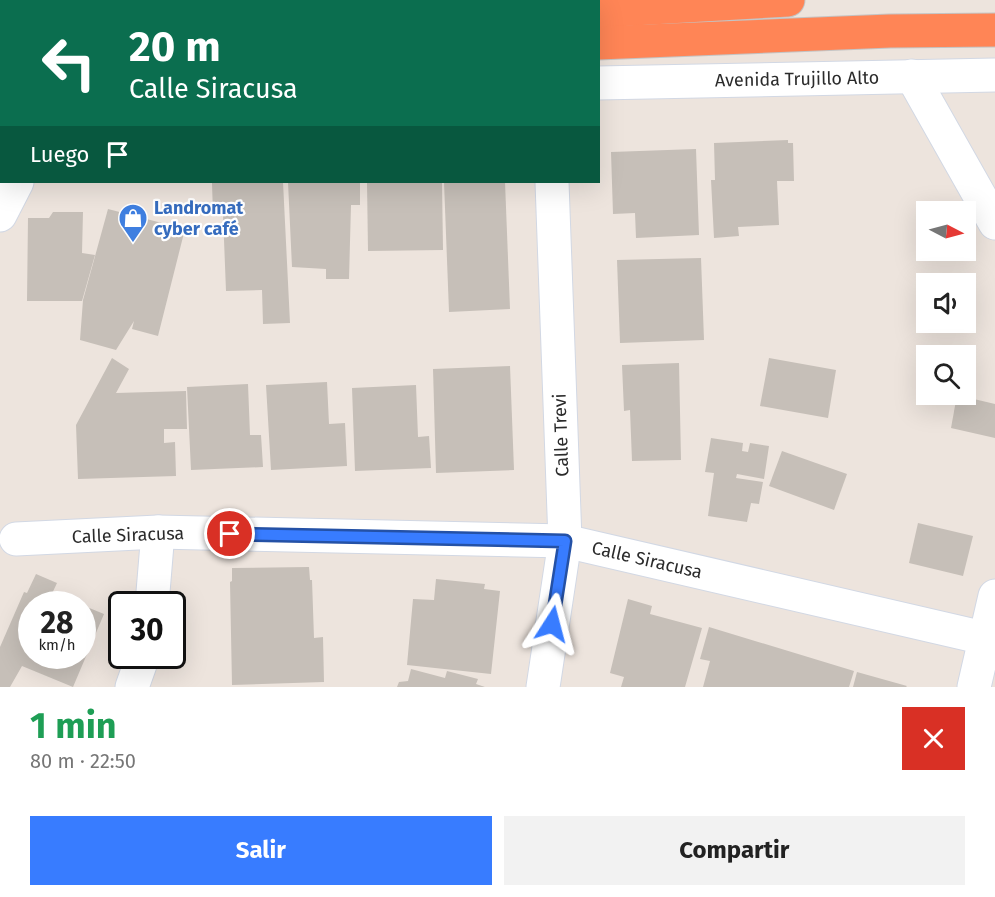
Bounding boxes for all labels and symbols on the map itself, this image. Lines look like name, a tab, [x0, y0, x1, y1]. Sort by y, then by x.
street label: Avenida Trujillo Alto	[715, 67, 879, 91]
place label: Landromat cyber café	[154, 197, 244, 240]
north arrow	[916, 201, 976, 261]
shop icon: Landromat cyber café	[117, 202, 149, 244]
street label: Calle Trevi	[549, 393, 573, 477]
pin	[204, 508, 255, 559]
street label: Calle Siracusa	[71, 522, 185, 548]
street label: Calle Siracusa	[590, 537, 704, 583]
speed limit sign: 30	[108, 591, 186, 669]
position arrow	[520, 592, 584, 656]

